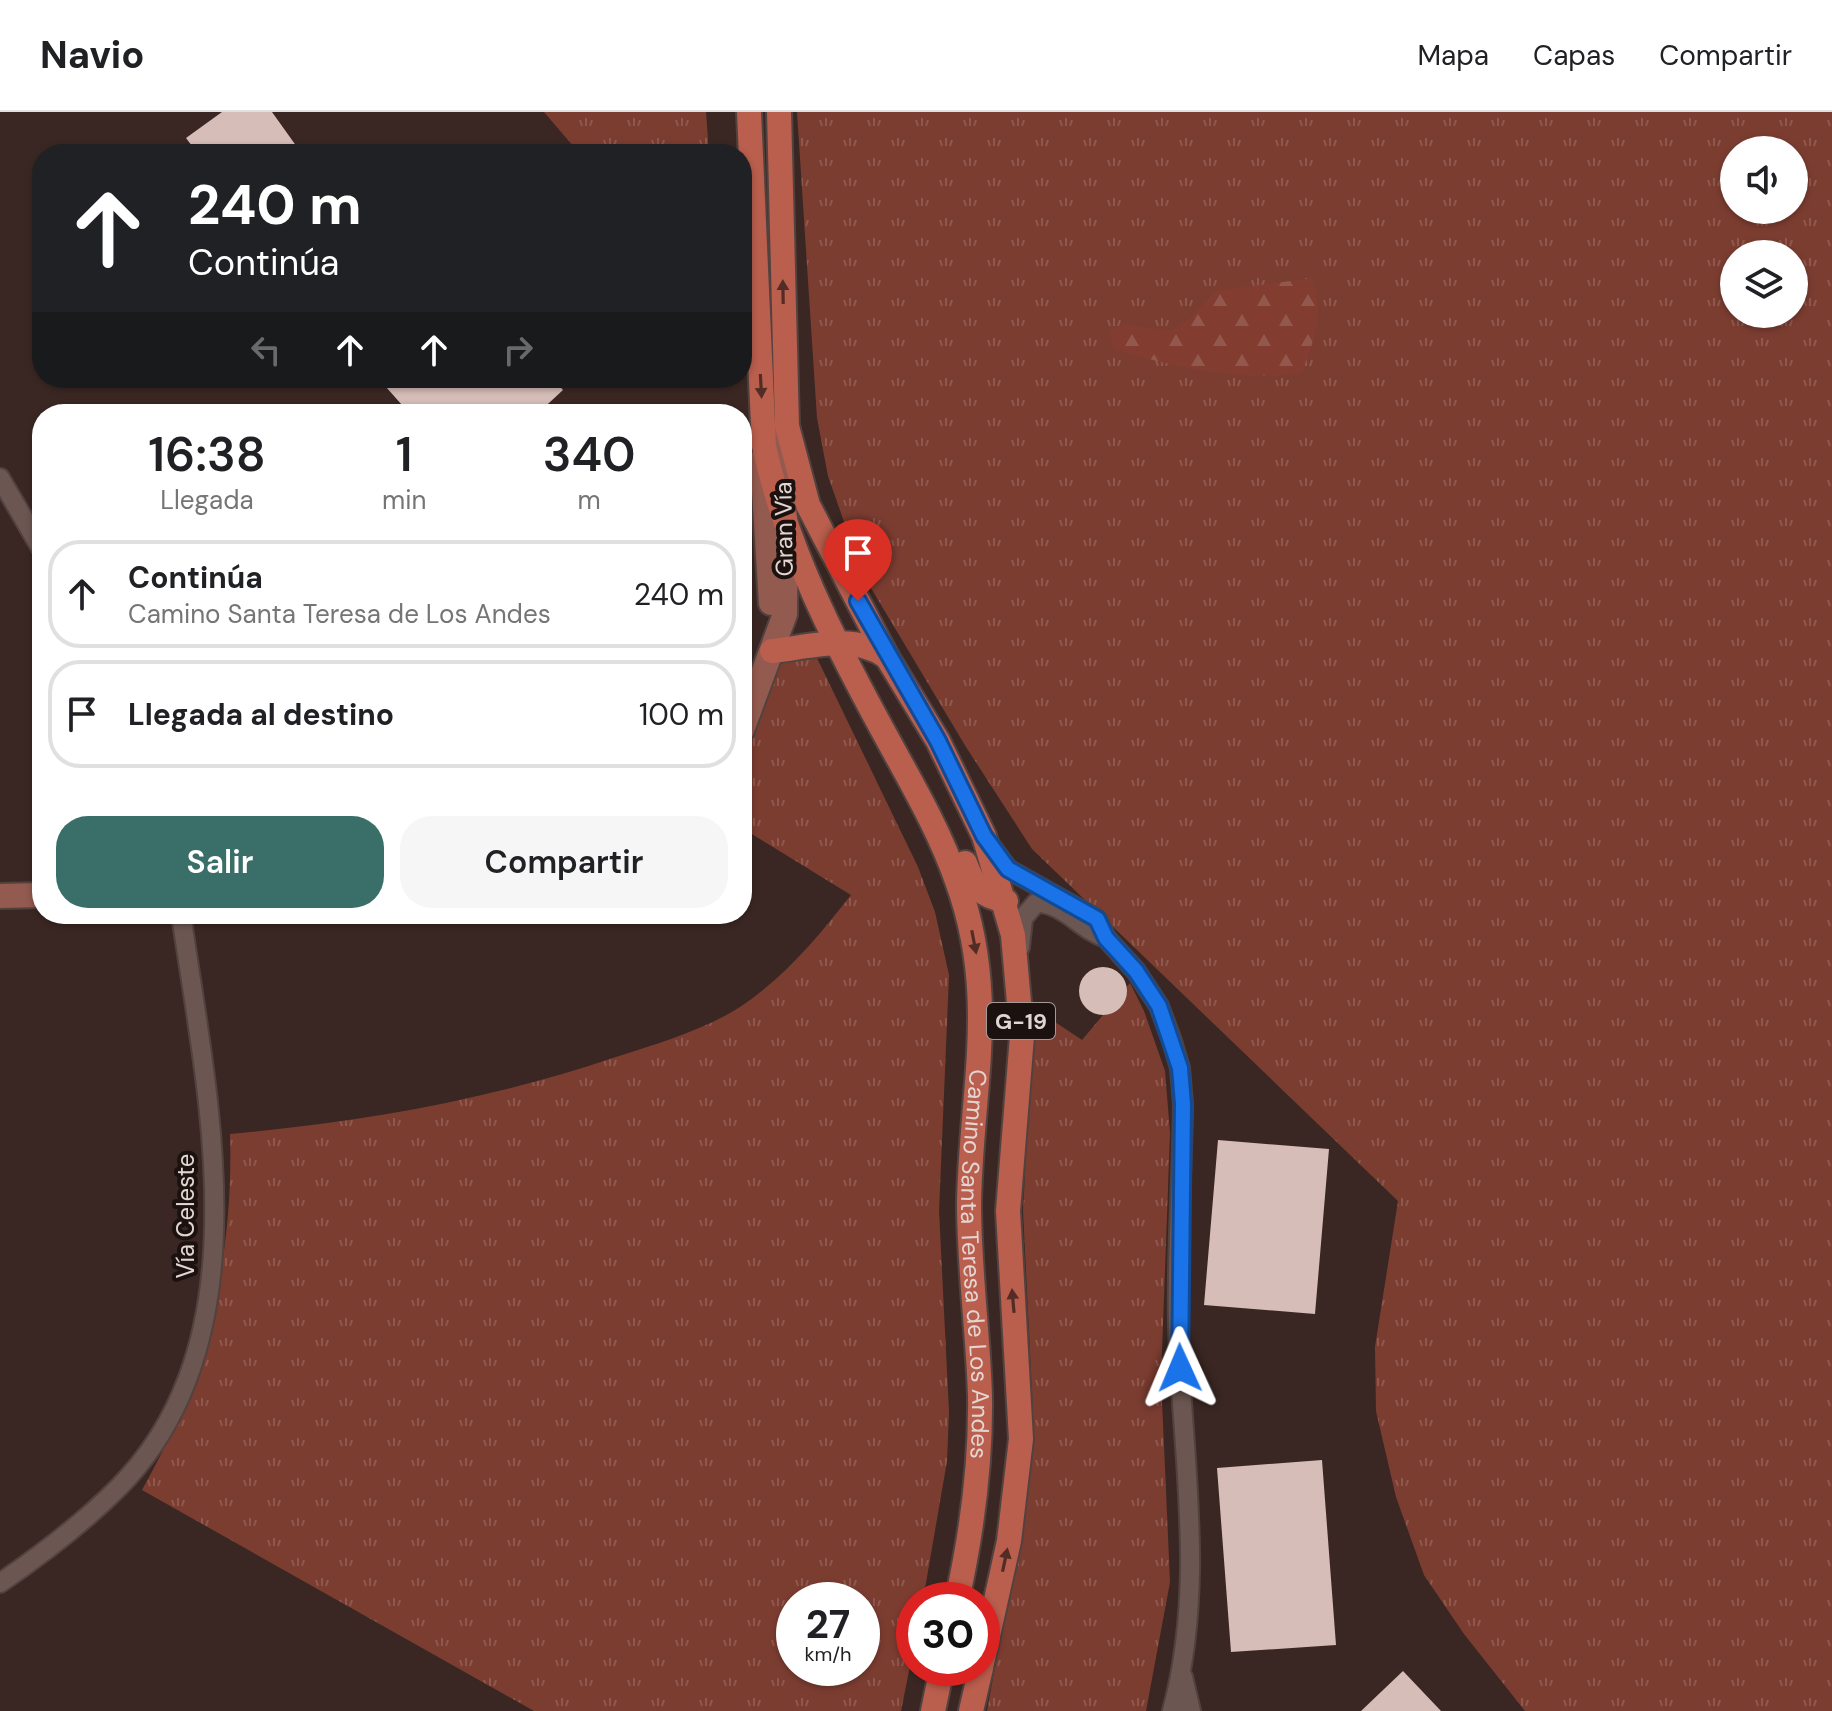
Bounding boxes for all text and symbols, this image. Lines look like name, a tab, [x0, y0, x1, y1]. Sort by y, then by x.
text: Navio	[40, 30, 144, 80]
text: Mapa	[1418, 37, 1489, 74]
text: Capas	[1533, 37, 1615, 74]
text: Compartir	[1659, 37, 1792, 74]
map controls	[1720, 136, 1808, 328]
button: sound	[1720, 136, 1808, 224]
text: 240 m	[188, 168, 362, 241]
icon: ahead	[56, 176, 160, 280]
text: Continúa	[188, 239, 339, 286]
button: layers	[1720, 240, 1808, 328]
one-way arrow	[776, 279, 789, 304]
icon: left	[244, 328, 288, 372]
icon: ahead	[328, 328, 372, 372]
icon: ahead	[412, 328, 456, 372]
icon: right	[496, 328, 540, 372]
one-way arrow	[755, 374, 768, 399]
text: 16:38	[148, 423, 266, 486]
text: 1	[396, 423, 413, 486]
text: 340	[543, 423, 636, 486]
street label: Gran Vía	[767, 481, 800, 577]
text: Llegada	[160, 483, 254, 517]
text: min	[382, 483, 426, 517]
text: m	[578, 483, 601, 517]
pin	[824, 519, 892, 601]
icon: arrive	[836, 531, 880, 575]
text: Continúa	[128, 558, 263, 597]
icon: ahead	[60, 572, 104, 616]
text: 240 m	[634, 575, 724, 614]
text: Camino Santa Teresa de Los Andes	[128, 597, 551, 631]
icon: arrive	[60, 692, 104, 736]
text: Llegada al destino	[128, 695, 394, 734]
text: 100 m	[639, 695, 724, 734]
button: Salir	[56, 816, 384, 908]
button: Compartir	[400, 816, 728, 908]
one-way arrow	[968, 930, 981, 955]
road number: G-19	[987, 1003, 1055, 1039]
street label: Camino Santa Teresa de Los Andes	[954, 1068, 996, 1460]
street label: Vía Celeste	[170, 1154, 201, 1278]
one-way arrow	[1006, 1288, 1019, 1313]
position arrow	[1138, 1326, 1222, 1410]
one-way arrow	[999, 1547, 1012, 1572]
speed limit sign: 30	[896, 1582, 1000, 1686]
text: 27	[806, 1598, 850, 1650]
text: km/h	[804, 1641, 852, 1667]

